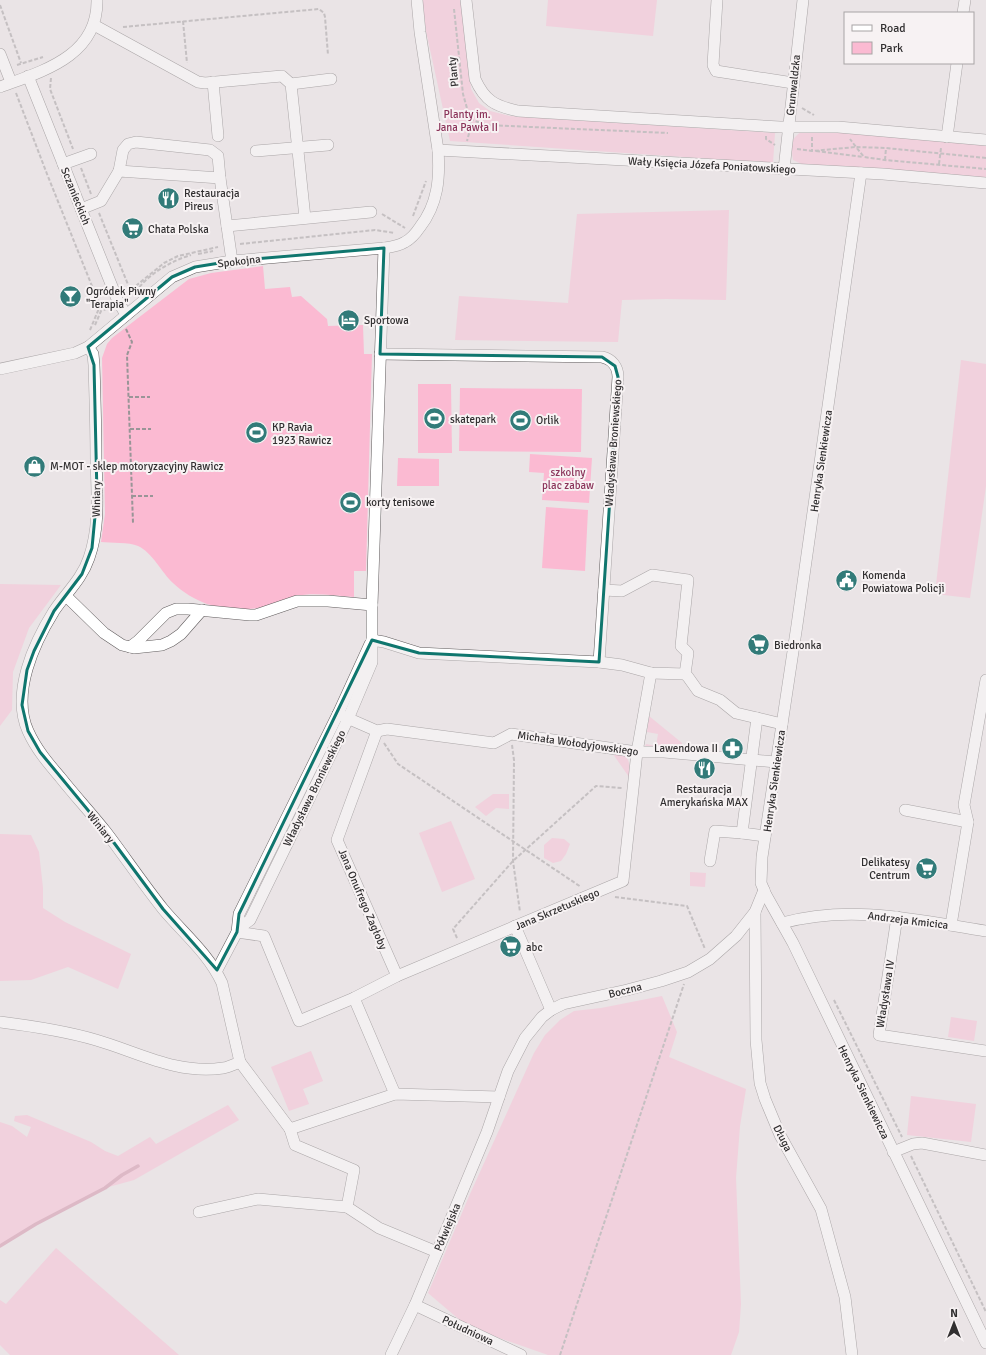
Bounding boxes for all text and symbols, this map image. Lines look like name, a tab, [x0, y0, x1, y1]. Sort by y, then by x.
legend	[844, 12, 974, 64]
text: Road	[880, 21, 906, 36]
text: Park	[880, 41, 903, 56]
street label: Grunwaldzka	[784, 53, 803, 116]
street label: Planty	[445, 55, 462, 88]
park label: Planty im. Jana Pawła II	[436, 108, 498, 134]
street label: Wały Księcia Józefa Poniatowskiego	[628, 155, 797, 176]
street label: Sczanieckich	[58, 165, 93, 227]
restaurant icon: Restauracja Pireus	[156, 186, 182, 212]
place label: Restauracja Pireus	[184, 187, 240, 213]
supermarket icon: Chata Polska	[120, 216, 146, 242]
place label: Chata Polska	[148, 223, 209, 236]
street label: Spokojna	[217, 252, 262, 271]
bar icon: Ogródek Piwny "Terapia"	[58, 284, 84, 310]
place label: Ogródek Piwny "Terapia"	[86, 285, 157, 311]
hotel icon: Sportowa	[335, 307, 361, 333]
place label: Sportowa	[364, 314, 409, 327]
street label: Władysława Broniewskiego	[603, 378, 624, 507]
sports icon: skatepark	[422, 406, 448, 432]
sports icon: Orlik	[508, 407, 534, 433]
street label: Henryka Sienkiewicza	[808, 409, 835, 513]
place label: skatepark	[450, 413, 496, 426]
place label: Orlik	[536, 414, 559, 427]
sports icon: KP Ravia 1923 Rawicz	[243, 420, 269, 446]
place label: KP Ravia 1923 Rawicz	[272, 421, 331, 447]
shop icon: M-MOT - sklep motoryzacyjny Rawicz	[21, 453, 47, 479]
place label: M-MOT - sklep motoryzacyjny Rawicz	[50, 460, 224, 473]
park label: szkolny plac zabaw	[542, 466, 594, 492]
street label: Winiary	[90, 480, 103, 517]
sports icon: korty tenisowe	[337, 489, 363, 515]
place label: korty tenisowe	[366, 496, 435, 509]
public building icon: Komenda Powiatowa Policji	[834, 568, 860, 594]
place label: Komenda Powiatowa Policji	[862, 569, 944, 595]
supermarket icon: Biedronka	[746, 632, 772, 658]
place label: Biedronka	[774, 639, 822, 652]
street label: Władysława Broniewskiego	[281, 728, 348, 849]
street label: Michała Wołodyjowskiego	[516, 729, 640, 758]
street label: Henryka Sienkiewicza	[761, 729, 788, 833]
pharmacy icon: Lawendowa II	[720, 735, 746, 761]
place label: Lawendowa II	[654, 742, 718, 755]
restaurant icon: Restauracja Amerykańska MAX	[691, 756, 717, 782]
place label: Restauracja Amerykańska MAX	[660, 783, 749, 809]
street label: Winiary	[84, 809, 118, 846]
street label: Jana Onufrego Zagłoby	[335, 847, 390, 952]
supermarket icon: Delikatesy Centrum	[913, 855, 939, 881]
place label: Delikatesy Centrum	[861, 856, 911, 882]
street label: Jana Skrzetuskiego	[513, 886, 602, 933]
street label: Andrzeja Kmicica	[867, 909, 950, 932]
supermarket icon: abc	[498, 934, 524, 960]
place label: abc	[526, 941, 543, 954]
street label: Władysława IV	[874, 958, 897, 1029]
street label: Boczna	[607, 980, 644, 1001]
street label: Henryka Sienkiewicza	[835, 1043, 892, 1142]
street label: Długa	[770, 1123, 795, 1154]
street label: Półwiejska	[432, 1201, 464, 1253]
north arrow	[934, 1303, 974, 1343]
text: N	[950, 1307, 958, 1320]
street label: Południowa	[440, 1313, 496, 1348]

